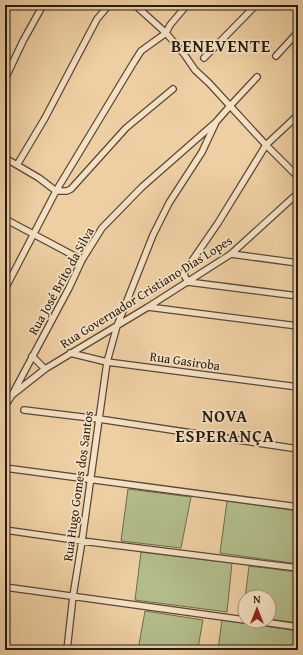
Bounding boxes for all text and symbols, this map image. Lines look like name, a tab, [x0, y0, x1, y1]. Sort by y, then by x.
district label: BENEVENTE	[171, 33, 271, 58]
street label: Rua José Brito da Silva	[23, 223, 99, 338]
street label: Rua Governador Cristiano Dias Lopes	[56, 231, 236, 353]
street label: Rua Gasiroba	[149, 347, 222, 375]
district label: NOVA ESPERANÇA	[175, 403, 275, 448]
street label: Rua Hugo Gomes dos Santos	[58, 409, 98, 563]
north arrow	[237, 589, 277, 629]
text: N	[253, 591, 261, 607]

